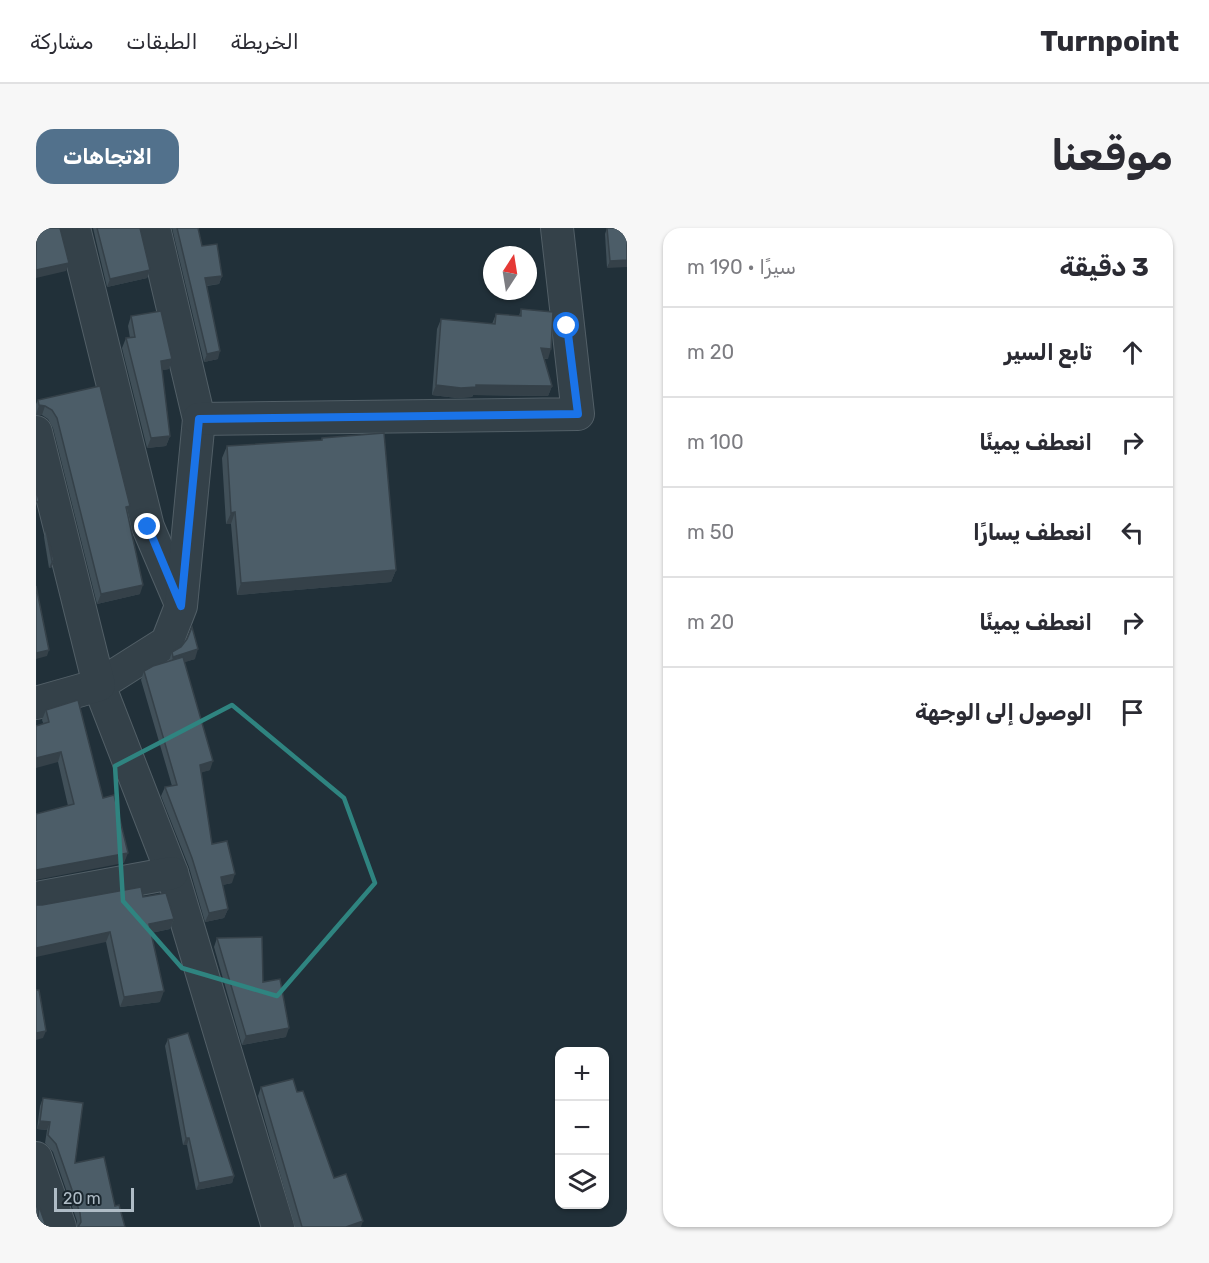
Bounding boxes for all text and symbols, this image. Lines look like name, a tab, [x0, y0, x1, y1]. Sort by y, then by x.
text: Turnpoint	[1040, 25, 1179, 58]
text: مشاركة	[30, 29, 93, 54]
text: الطبقات	[126, 29, 198, 54]
text: الخريطة	[231, 29, 299, 54]
button: الاتجاهات	[36, 129, 179, 184]
text: موقعنا	[1051, 131, 1173, 181]
north arrow	[483, 246, 537, 300]
text: 3 دقيقة	[1060, 252, 1149, 283]
text: سيرًا · 190 m	[687, 255, 796, 279]
route start	[553, 312, 579, 338]
icon: ahead	[1116, 336, 1149, 369]
text: تابع السير	[1004, 339, 1092, 366]
text: 20 m	[687, 340, 734, 364]
icon: right	[1116, 426, 1149, 459]
text: انعطف يمينًا	[979, 429, 1092, 456]
text: 100 m	[687, 430, 744, 454]
route end	[134, 513, 160, 539]
icon: left	[1116, 516, 1149, 549]
text: انعطف يسارًا	[973, 519, 1092, 546]
text: 50 m	[687, 520, 734, 544]
icon: right	[1116, 606, 1149, 639]
text: انعطف يمينًا	[979, 609, 1092, 636]
text: 20 m	[687, 610, 734, 634]
icon: arrive	[1116, 696, 1149, 729]
text: الوصول إلى الوجهة	[915, 699, 1092, 726]
map controls	[555, 1047, 609, 1209]
button: +	[555, 1047, 609, 1101]
button: −	[555, 1101, 609, 1155]
button: layers	[555, 1155, 609, 1209]
scale bar	[54, 1185, 134, 1212]
text: 20 m	[63, 1189, 101, 1208]

